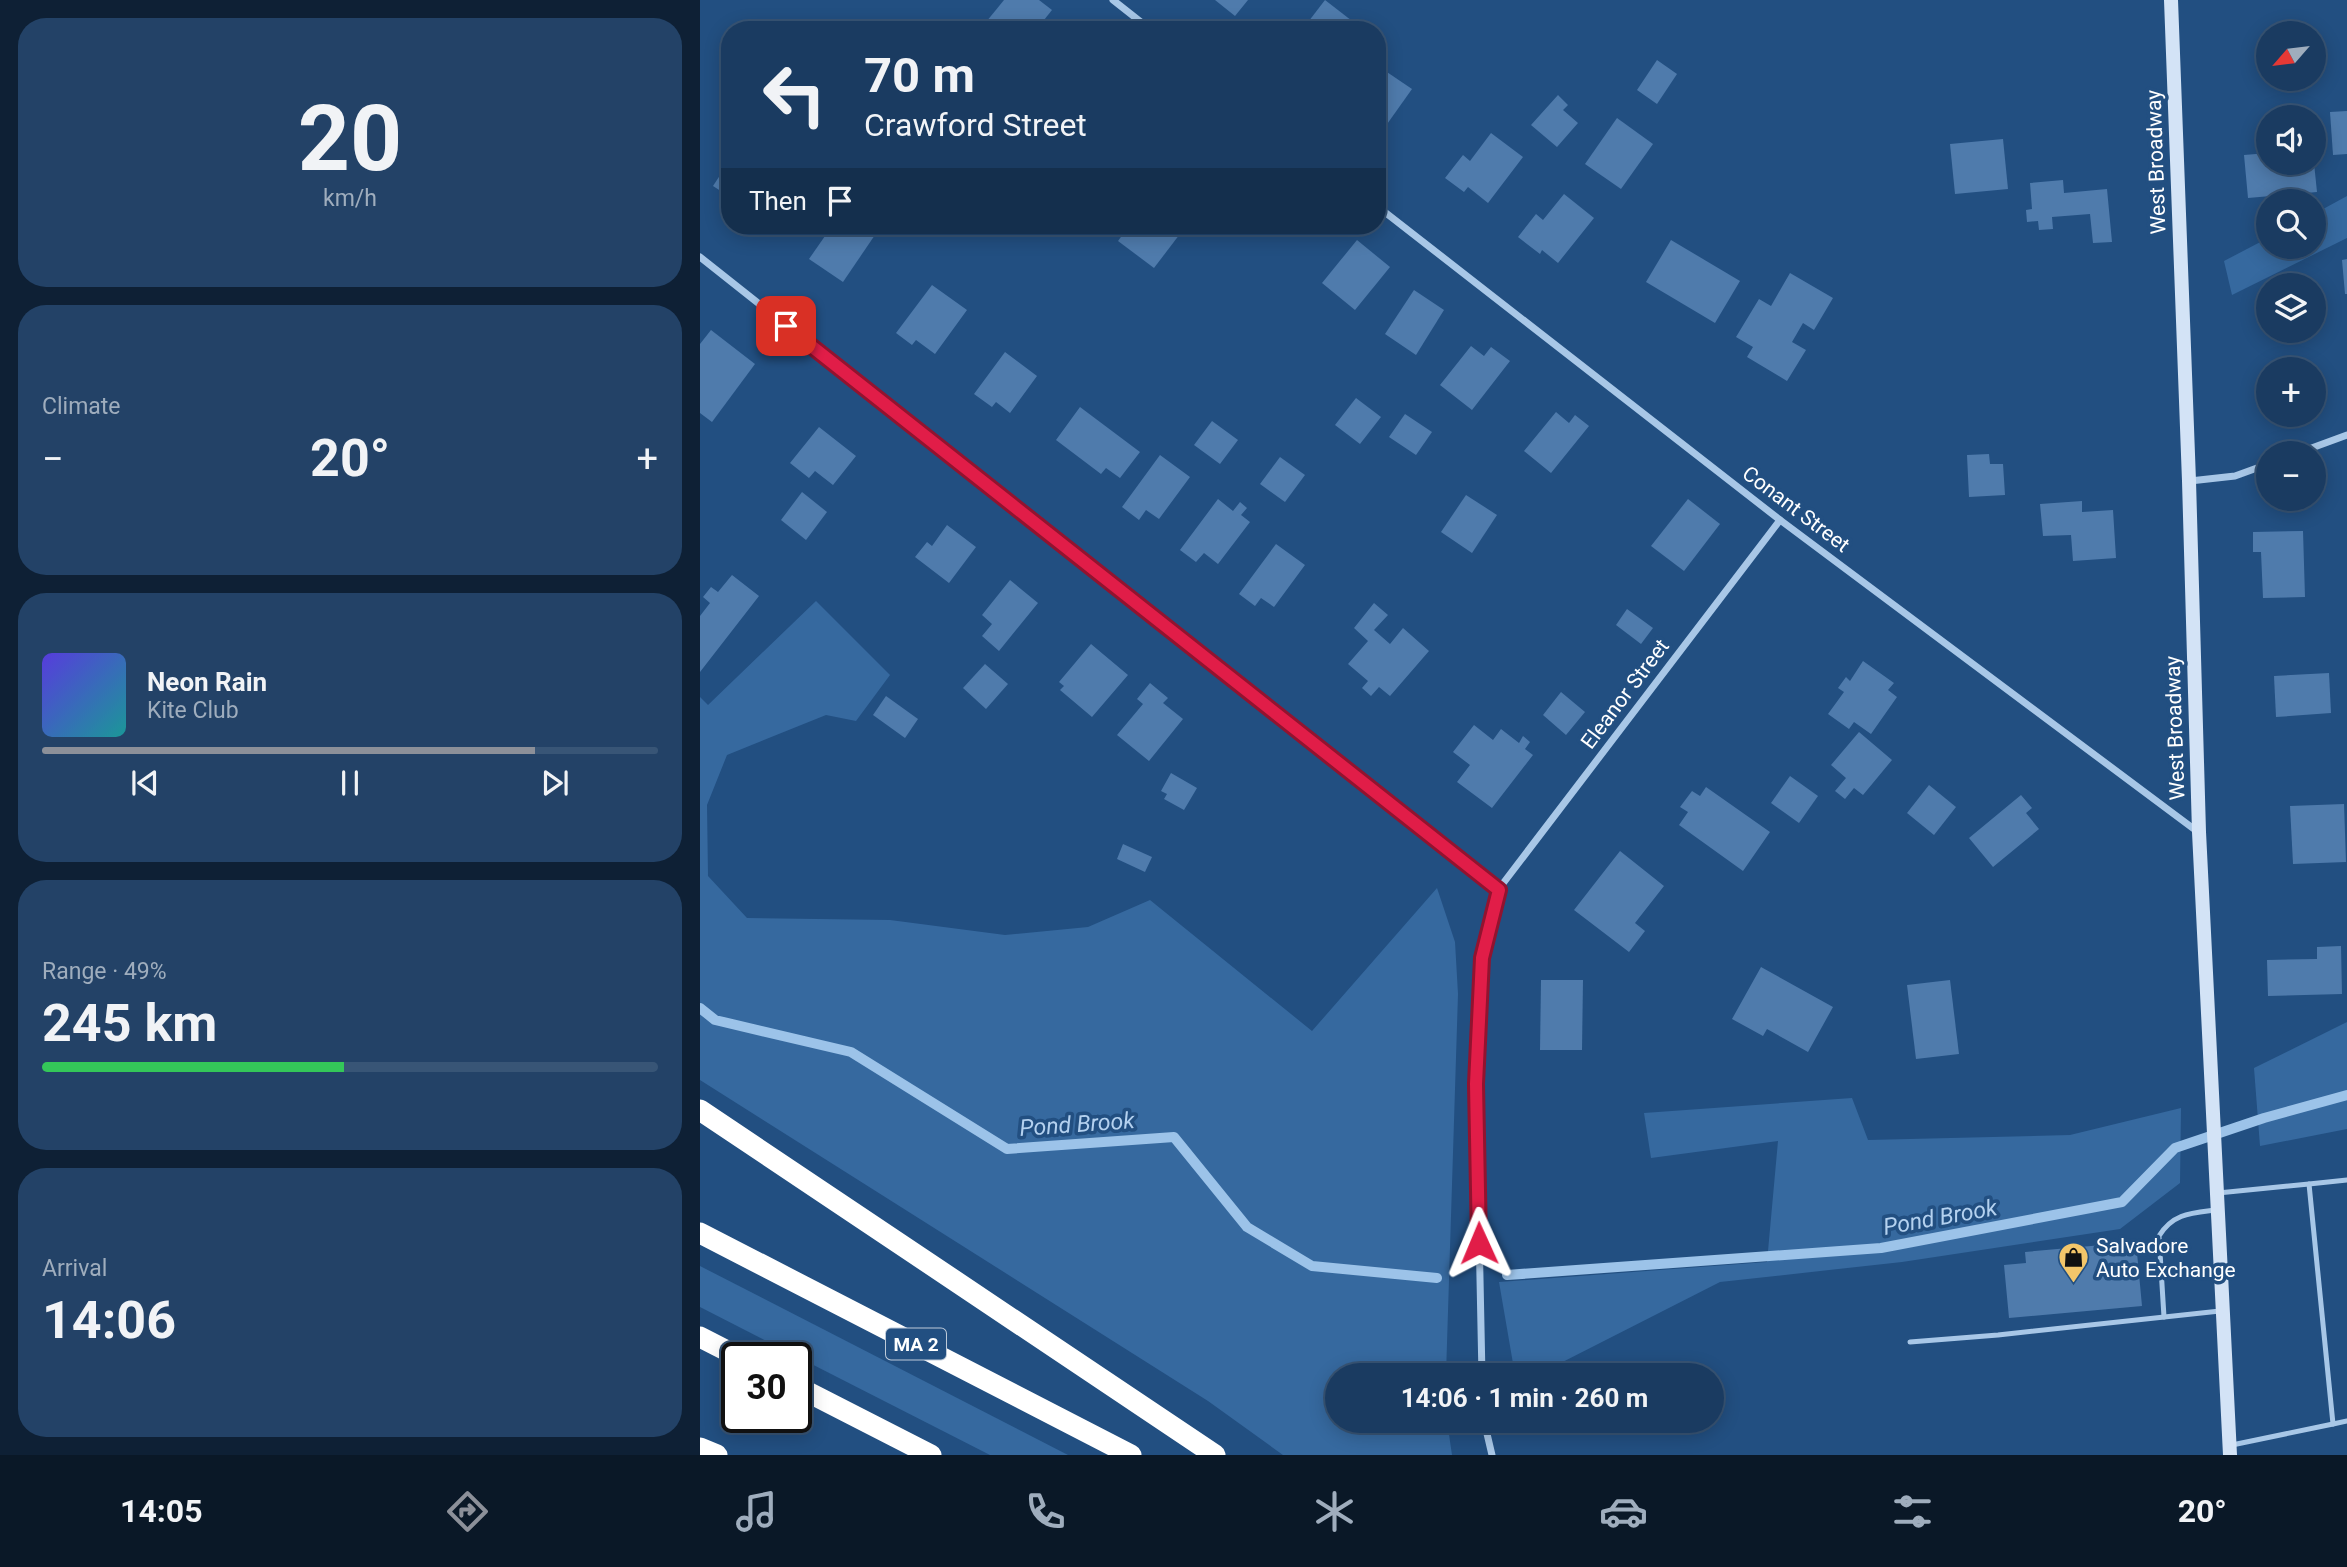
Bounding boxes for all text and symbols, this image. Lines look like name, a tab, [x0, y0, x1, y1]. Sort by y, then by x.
north arrow	[2256, 21, 2326, 91]
map controls	[2256, 21, 2326, 511]
text: 70 m	[864, 47, 975, 104]
icon: left	[749, 49, 840, 140]
text: 20	[298, 86, 402, 192]
street label: West Broadway	[2141, 89, 2171, 235]
button: sound	[2256, 105, 2326, 175]
text: Crawford Street	[864, 106, 1087, 144]
icon: arrive	[821, 182, 859, 220]
text: km/h	[323, 185, 377, 212]
text: Then	[749, 186, 807, 216]
button: search	[2256, 189, 2326, 259]
button: layers	[2256, 273, 2326, 343]
pin	[756, 296, 816, 356]
icon: arrive	[767, 307, 805, 345]
button: +	[2256, 357, 2326, 427]
text: Climate	[42, 393, 121, 420]
text: 20°	[310, 428, 390, 489]
text: −	[42, 437, 64, 481]
text: +	[636, 437, 658, 481]
button: −	[2256, 441, 2326, 511]
street label: Conant Street	[1738, 461, 1854, 557]
street label: Eleanor Street	[1576, 634, 1674, 753]
street label: West Broadway	[2160, 655, 2190, 801]
text: Neon Rain	[147, 667, 267, 697]
text: Kite Club	[147, 697, 239, 724]
icon: previous	[126, 764, 164, 802]
icon: pause	[331, 764, 369, 802]
icon: next	[536, 764, 574, 802]
text: Range · 49%	[42, 958, 167, 985]
text: 245 km	[42, 993, 217, 1054]
water label: Pond Brook	[1019, 1107, 1136, 1142]
water label: Pond Brook	[1881, 1194, 2000, 1241]
position arrow	[1442, 1206, 1516, 1280]
place label: Salvadore Auto Exchange	[2096, 1234, 2236, 1282]
shop icon: Salvadore Auto Exchange	[2056, 1241, 2090, 1285]
text: Arrival	[42, 1255, 107, 1282]
text: 14:06	[42, 1290, 176, 1351]
road number: MA 2	[886, 1328, 946, 1360]
speed limit sign: 30	[721, 1342, 812, 1433]
text: 14:06 · 1 min · 260 m	[1401, 1383, 1648, 1413]
icon: directions	[443, 1487, 492, 1536]
icon: music	[732, 1487, 781, 1536]
icon: phone	[1021, 1487, 1070, 1536]
icon: climate	[1310, 1487, 1359, 1536]
icon: car	[1599, 1487, 1648, 1536]
icon: filters	[1888, 1487, 1937, 1536]
text: 14:05	[120, 1492, 203, 1530]
text: 20°	[2178, 1492, 2227, 1530]

